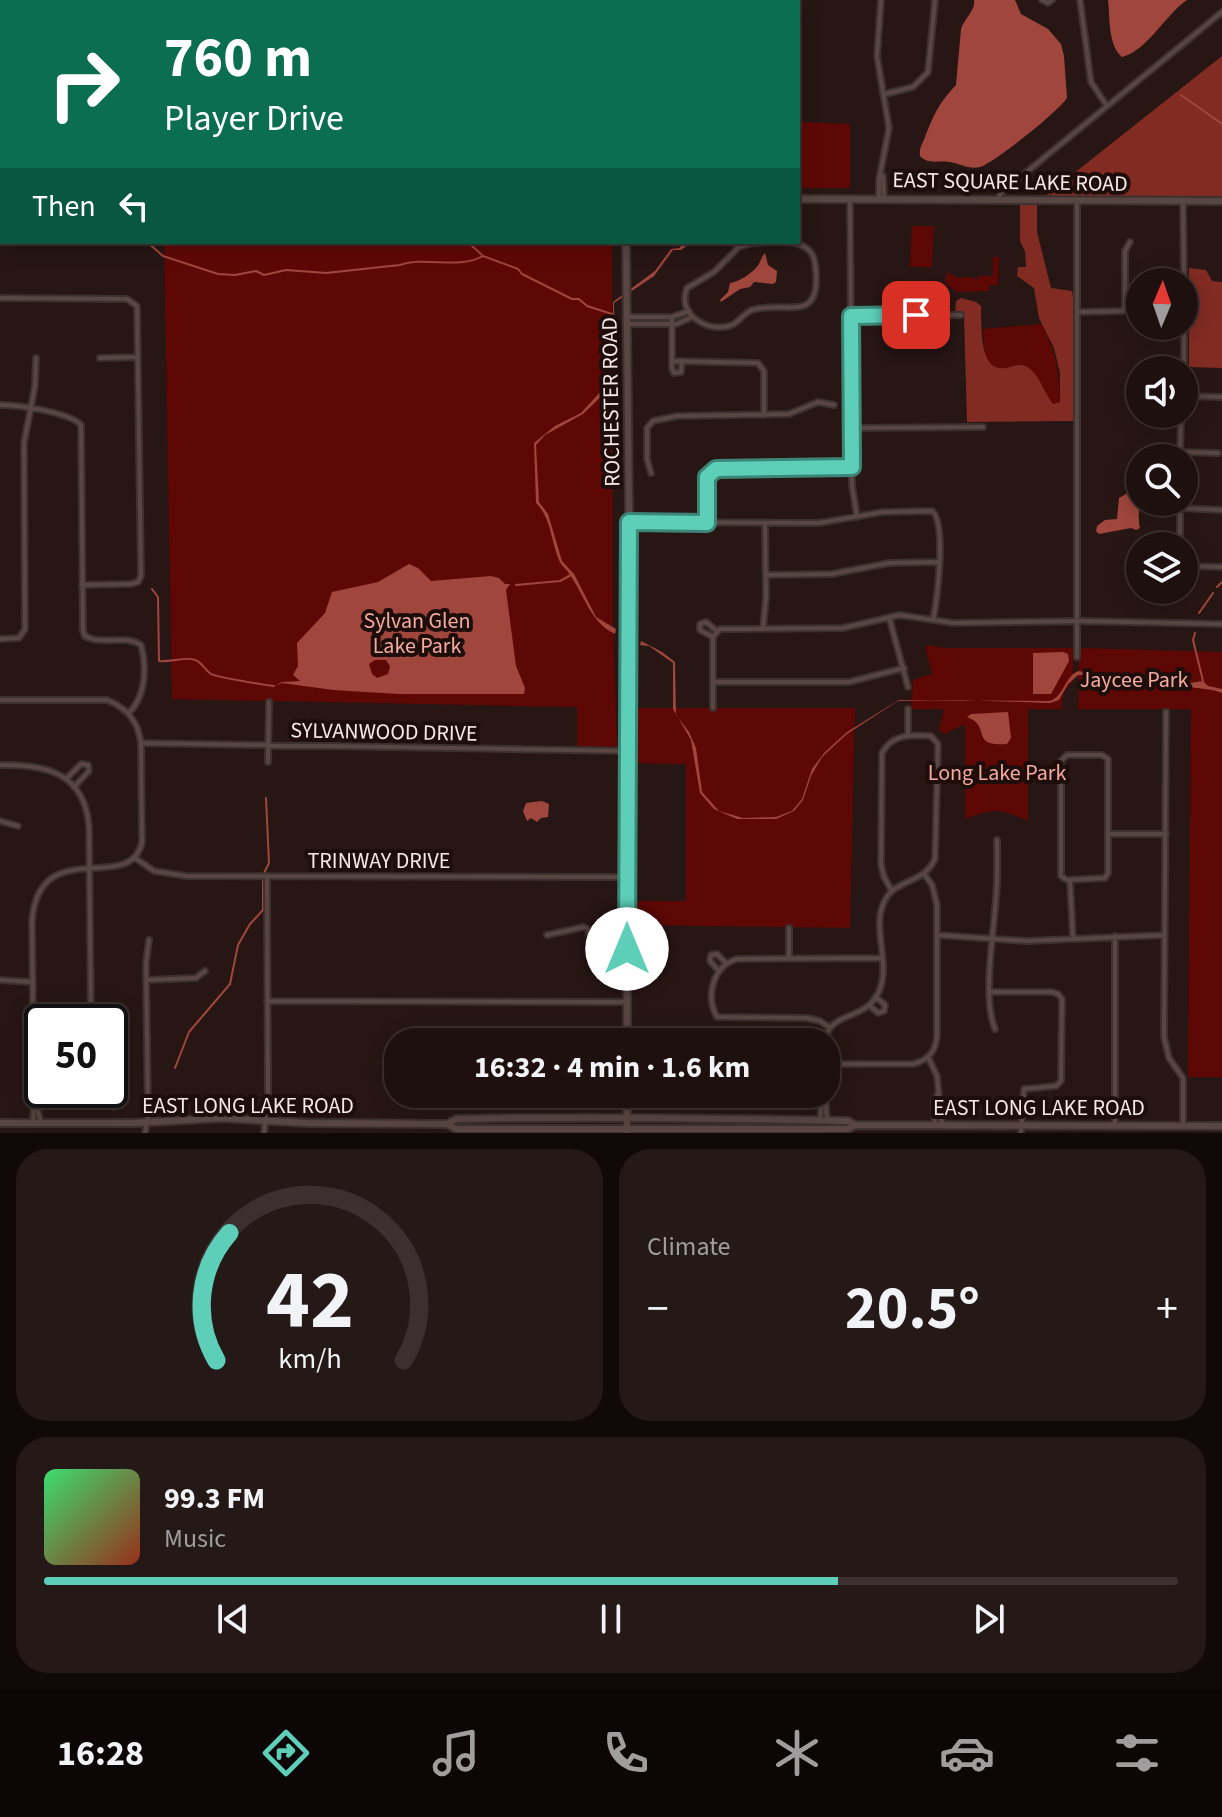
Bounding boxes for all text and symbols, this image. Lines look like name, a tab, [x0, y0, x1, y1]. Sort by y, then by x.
text: 760 m	[164, 19, 312, 98]
icon: right	[32, 32, 136, 136]
text: Player Drive	[164, 93, 344, 144]
street label: EAST SQUARE LAKE ROAD	[892, 164, 1128, 200]
icon: left	[112, 184, 156, 228]
text: Then	[32, 185, 96, 228]
north arrow	[1126, 268, 1198, 340]
map controls	[1126, 268, 1198, 604]
pin	[882, 281, 950, 349]
icon: arrive	[894, 293, 938, 337]
street label: ROCHESTER ROAD	[594, 317, 628, 487]
button: sound	[1126, 356, 1198, 428]
button: search	[1126, 444, 1198, 516]
button: layers	[1126, 532, 1198, 604]
park label: Sylvan Glen Lake Park	[363, 605, 471, 662]
park label: Jaycee Park	[1080, 664, 1188, 696]
street label: SYLVANWOOD DRIVE	[290, 714, 478, 750]
park label: Long Lake Park	[928, 757, 1066, 789]
street label: TRINWAY DRIVE	[308, 845, 450, 877]
position arrow	[585, 907, 669, 991]
speed limit sign: 50	[24, 1004, 128, 1108]
text: 16:32 · 4 min · 1.6 km	[474, 1046, 750, 1089]
street label: EAST LONG LAKE ROAD	[142, 1090, 354, 1122]
street label: EAST LONG LAKE ROAD	[933, 1092, 1145, 1124]
text: Climate	[647, 1228, 731, 1265]
text: 42	[266, 1242, 353, 1360]
text: 20.5°	[845, 1267, 980, 1352]
text: −	[647, 1278, 669, 1341]
text: +	[1156, 1278, 1178, 1341]
text: km/h	[278, 1339, 341, 1379]
text: 99.3 FM	[164, 1477, 265, 1520]
text: Music	[164, 1520, 226, 1557]
icon: previous	[211, 1597, 255, 1641]
icon: pause	[589, 1597, 633, 1641]
icon: next	[967, 1597, 1011, 1641]
icon: directions	[258, 1725, 314, 1781]
icon: music	[428, 1725, 484, 1781]
icon: phone	[598, 1725, 654, 1781]
icon: climate	[769, 1725, 825, 1781]
icon: car	[939, 1725, 995, 1781]
icon: filters	[1109, 1725, 1165, 1781]
text: 16:28	[57, 1728, 144, 1779]

